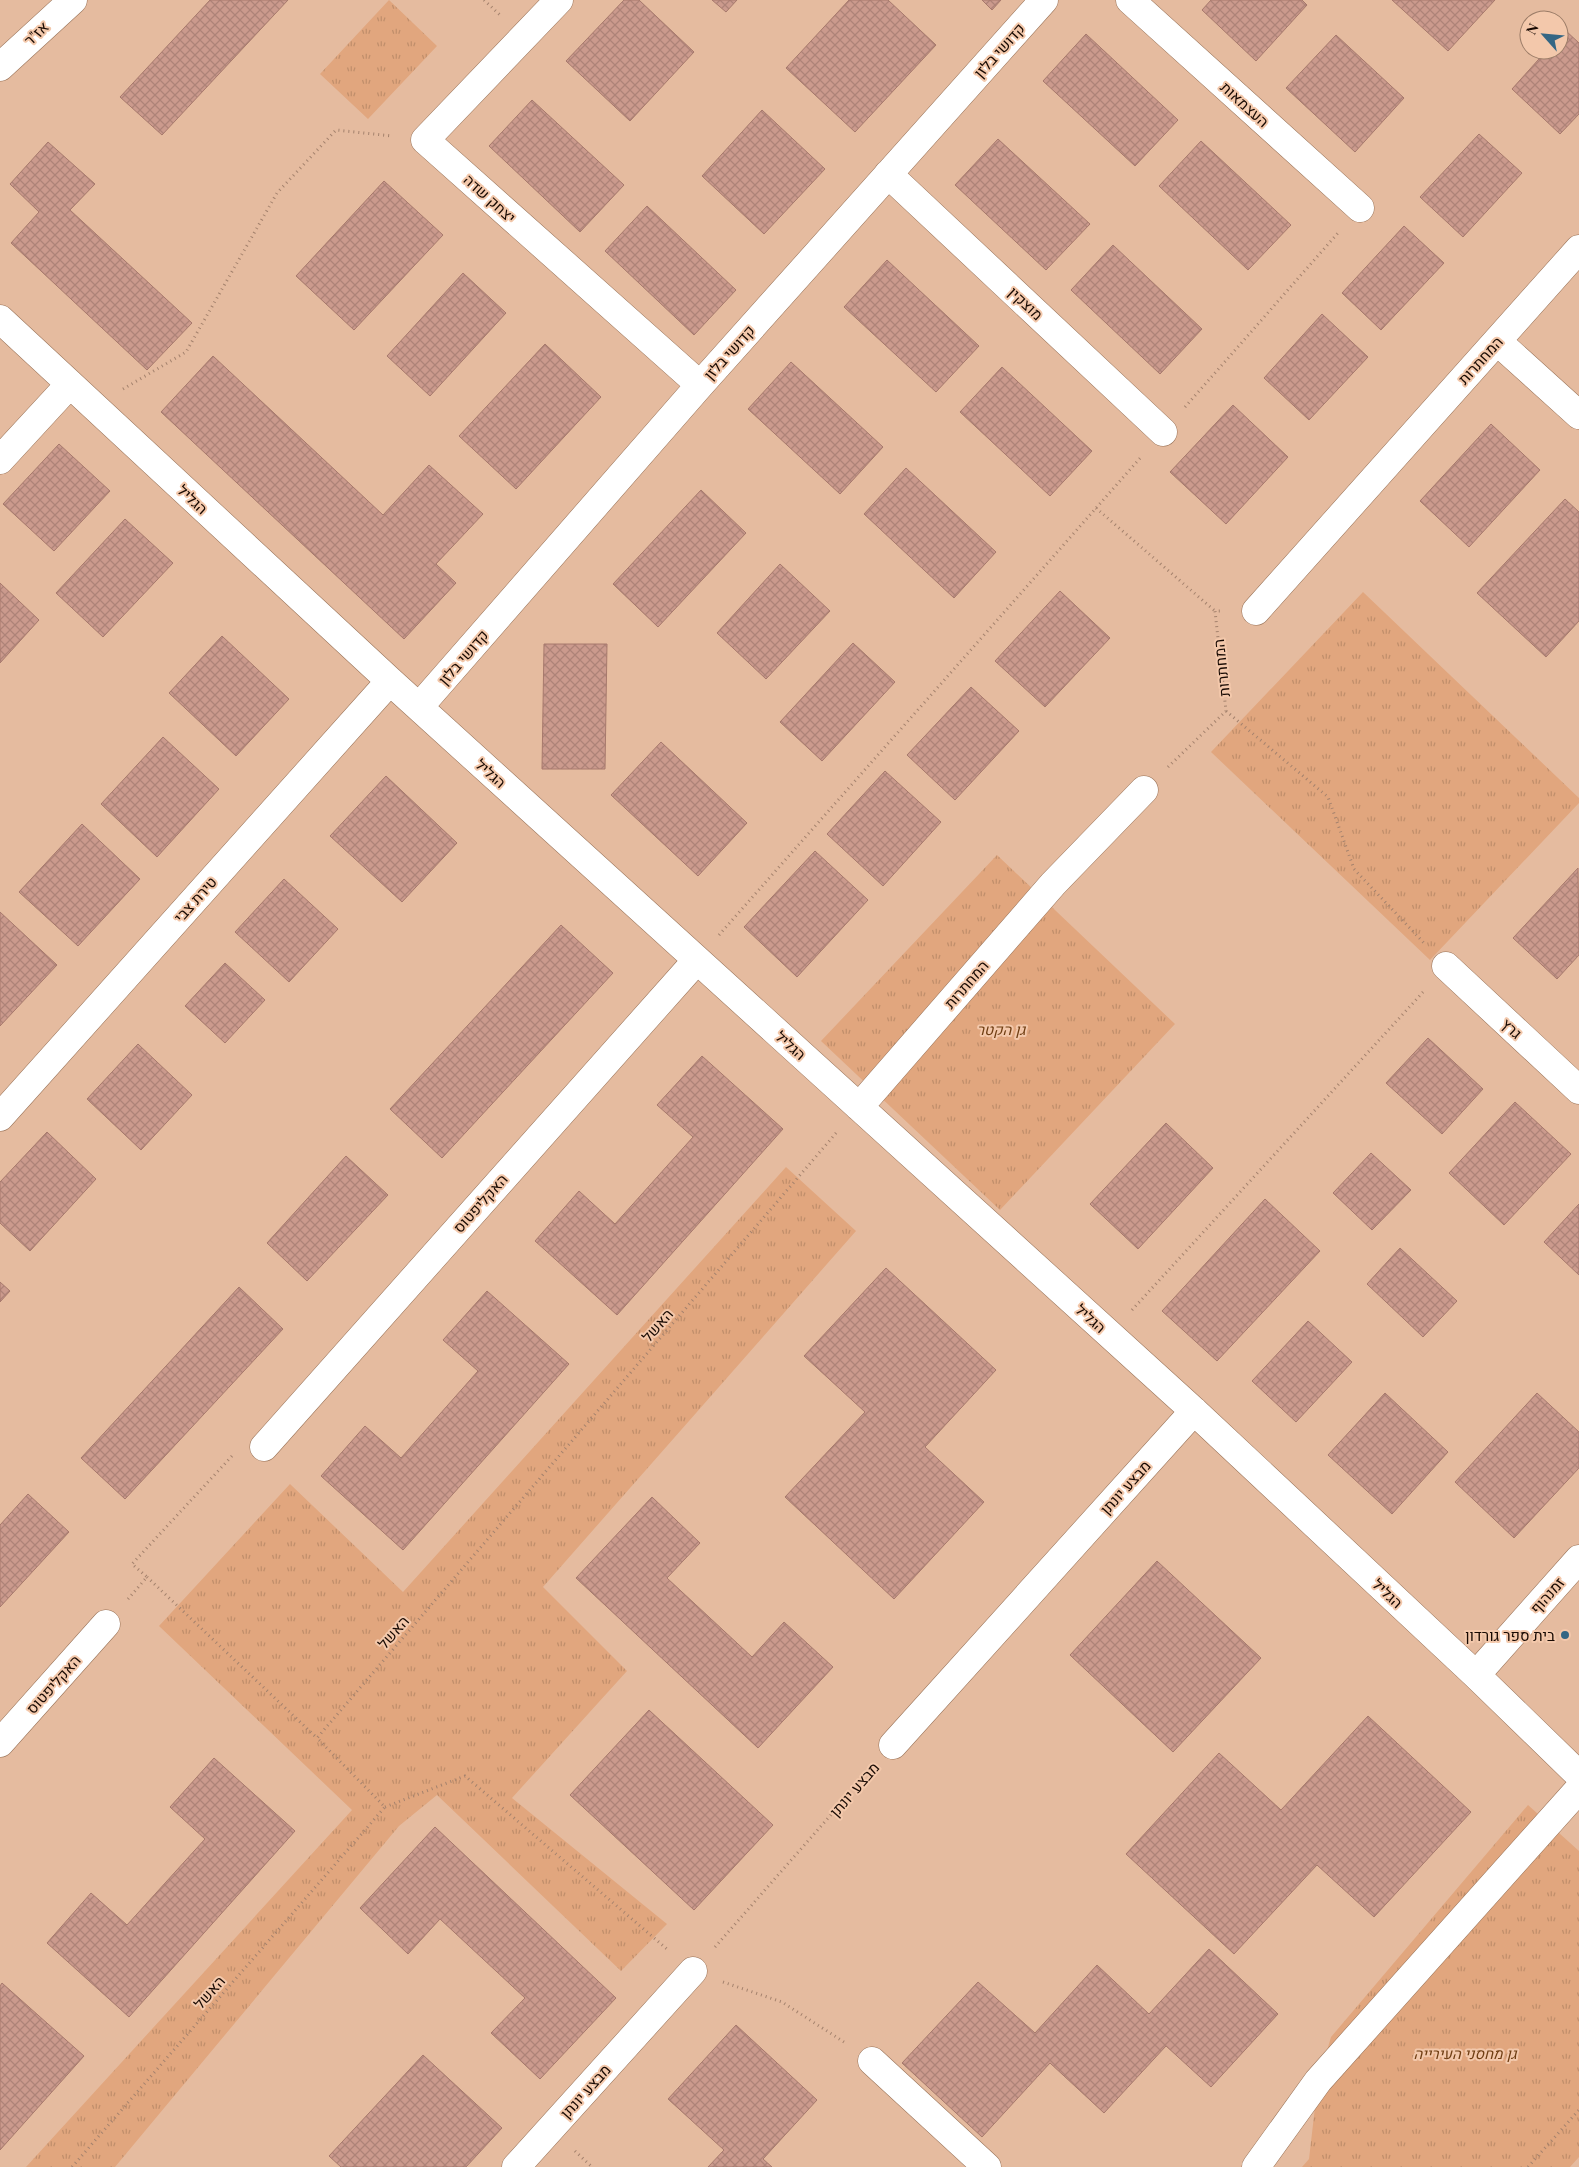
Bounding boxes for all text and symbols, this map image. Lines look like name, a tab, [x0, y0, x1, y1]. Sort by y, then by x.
north arrow	[1519, 10, 1569, 60]
street label: אז"ר	[19, 17, 53, 49]
street label: קדושי בלזן	[969, 18, 1029, 82]
text: N	[1521, 20, 1543, 38]
street label: העצמאות	[1217, 77, 1273, 131]
street label: יצחק שדה	[460, 169, 520, 227]
street label: מוצקין	[1004, 282, 1048, 324]
street label: קדושי בלזן	[699, 320, 759, 384]
street label: המחתרות	[1453, 332, 1507, 388]
street label: הגליל	[174, 480, 212, 518]
street label: קדושי בלזן	[433, 625, 493, 689]
street label: המחתרות	[1208, 638, 1234, 698]
street label: הגליל	[471, 754, 511, 792]
street label: טירת צבי	[169, 872, 221, 926]
street label: המחתרות	[939, 956, 993, 1012]
street label: גרץ	[1497, 1013, 1527, 1043]
park label: גן הקטר	[977, 1019, 1027, 1039]
street label: הגליל	[771, 1026, 811, 1064]
street label: האקליפטוס	[448, 1169, 512, 1237]
street label: הגליל	[1071, 1299, 1111, 1337]
street label: האשל	[637, 1304, 677, 1346]
street label: מבצע יונתן	[1095, 1456, 1155, 1518]
street label: זמנהוף	[1525, 1573, 1569, 1617]
street label: הגליל	[1369, 1574, 1407, 1612]
street label: האשל	[373, 1611, 413, 1653]
place label: בית ספר גורדון	[1465, 1625, 1555, 1645]
marker: בית ספר גורדון	[1559, 1629, 1571, 1641]
street label: האקליפטוס	[21, 1650, 85, 1718]
street label: מבצע יונתן	[825, 1757, 883, 1821]
street label: האשל	[189, 1971, 229, 2013]
park label: גן מחסני העירייה	[1413, 2043, 1518, 2063]
street label: מבצע יונתן	[555, 2060, 615, 2122]

